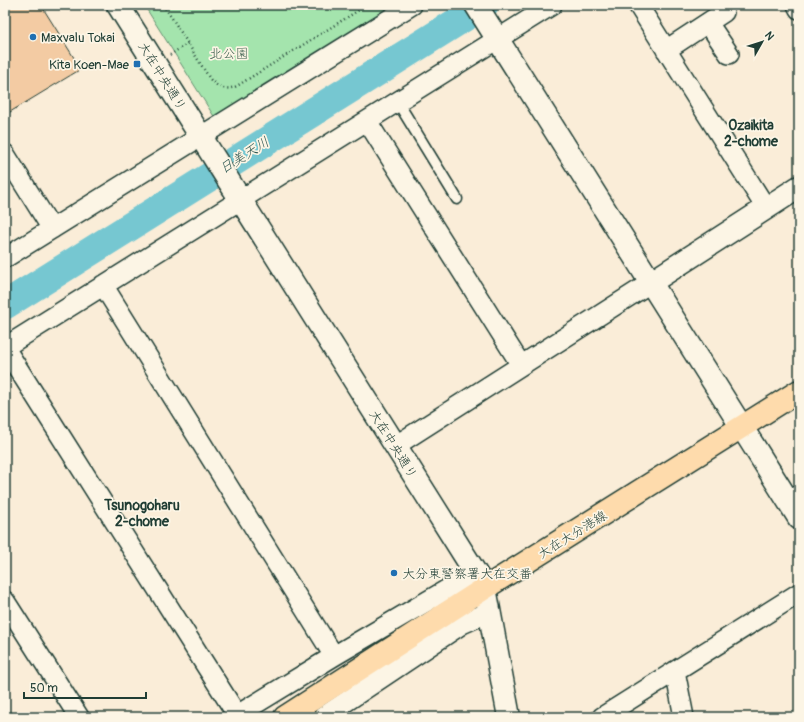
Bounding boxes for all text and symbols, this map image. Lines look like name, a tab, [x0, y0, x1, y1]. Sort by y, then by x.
north arrow	[742, 22, 782, 62]
text: N	[762, 29, 777, 43]
place label: Maxvalu Tokai	[41, 30, 115, 46]
marker: Maxvalu Tokai	[28, 32, 38, 42]
street label: 大在中央通り	[135, 39, 190, 114]
park label: 北公園	[209, 46, 249, 62]
place label: Kita Koen-Mae	[49, 57, 130, 73]
marker: Kita Koen-Mae	[132, 59, 142, 69]
district label: Ozaikita 2-chome	[724, 117, 779, 150]
water label: 日美天川	[216, 133, 273, 177]
street label: 大在中央通り	[366, 407, 421, 482]
district label: Tsunogoharu 2-chome	[103, 497, 180, 530]
street label: 大在大分港線	[535, 507, 611, 562]
place label: 大分東警察署大在交番	[402, 566, 532, 582]
marker: 大分東警察署大在交番	[389, 568, 399, 578]
scale bar	[24, 674, 146, 700]
text: 50 m	[30, 681, 58, 696]

